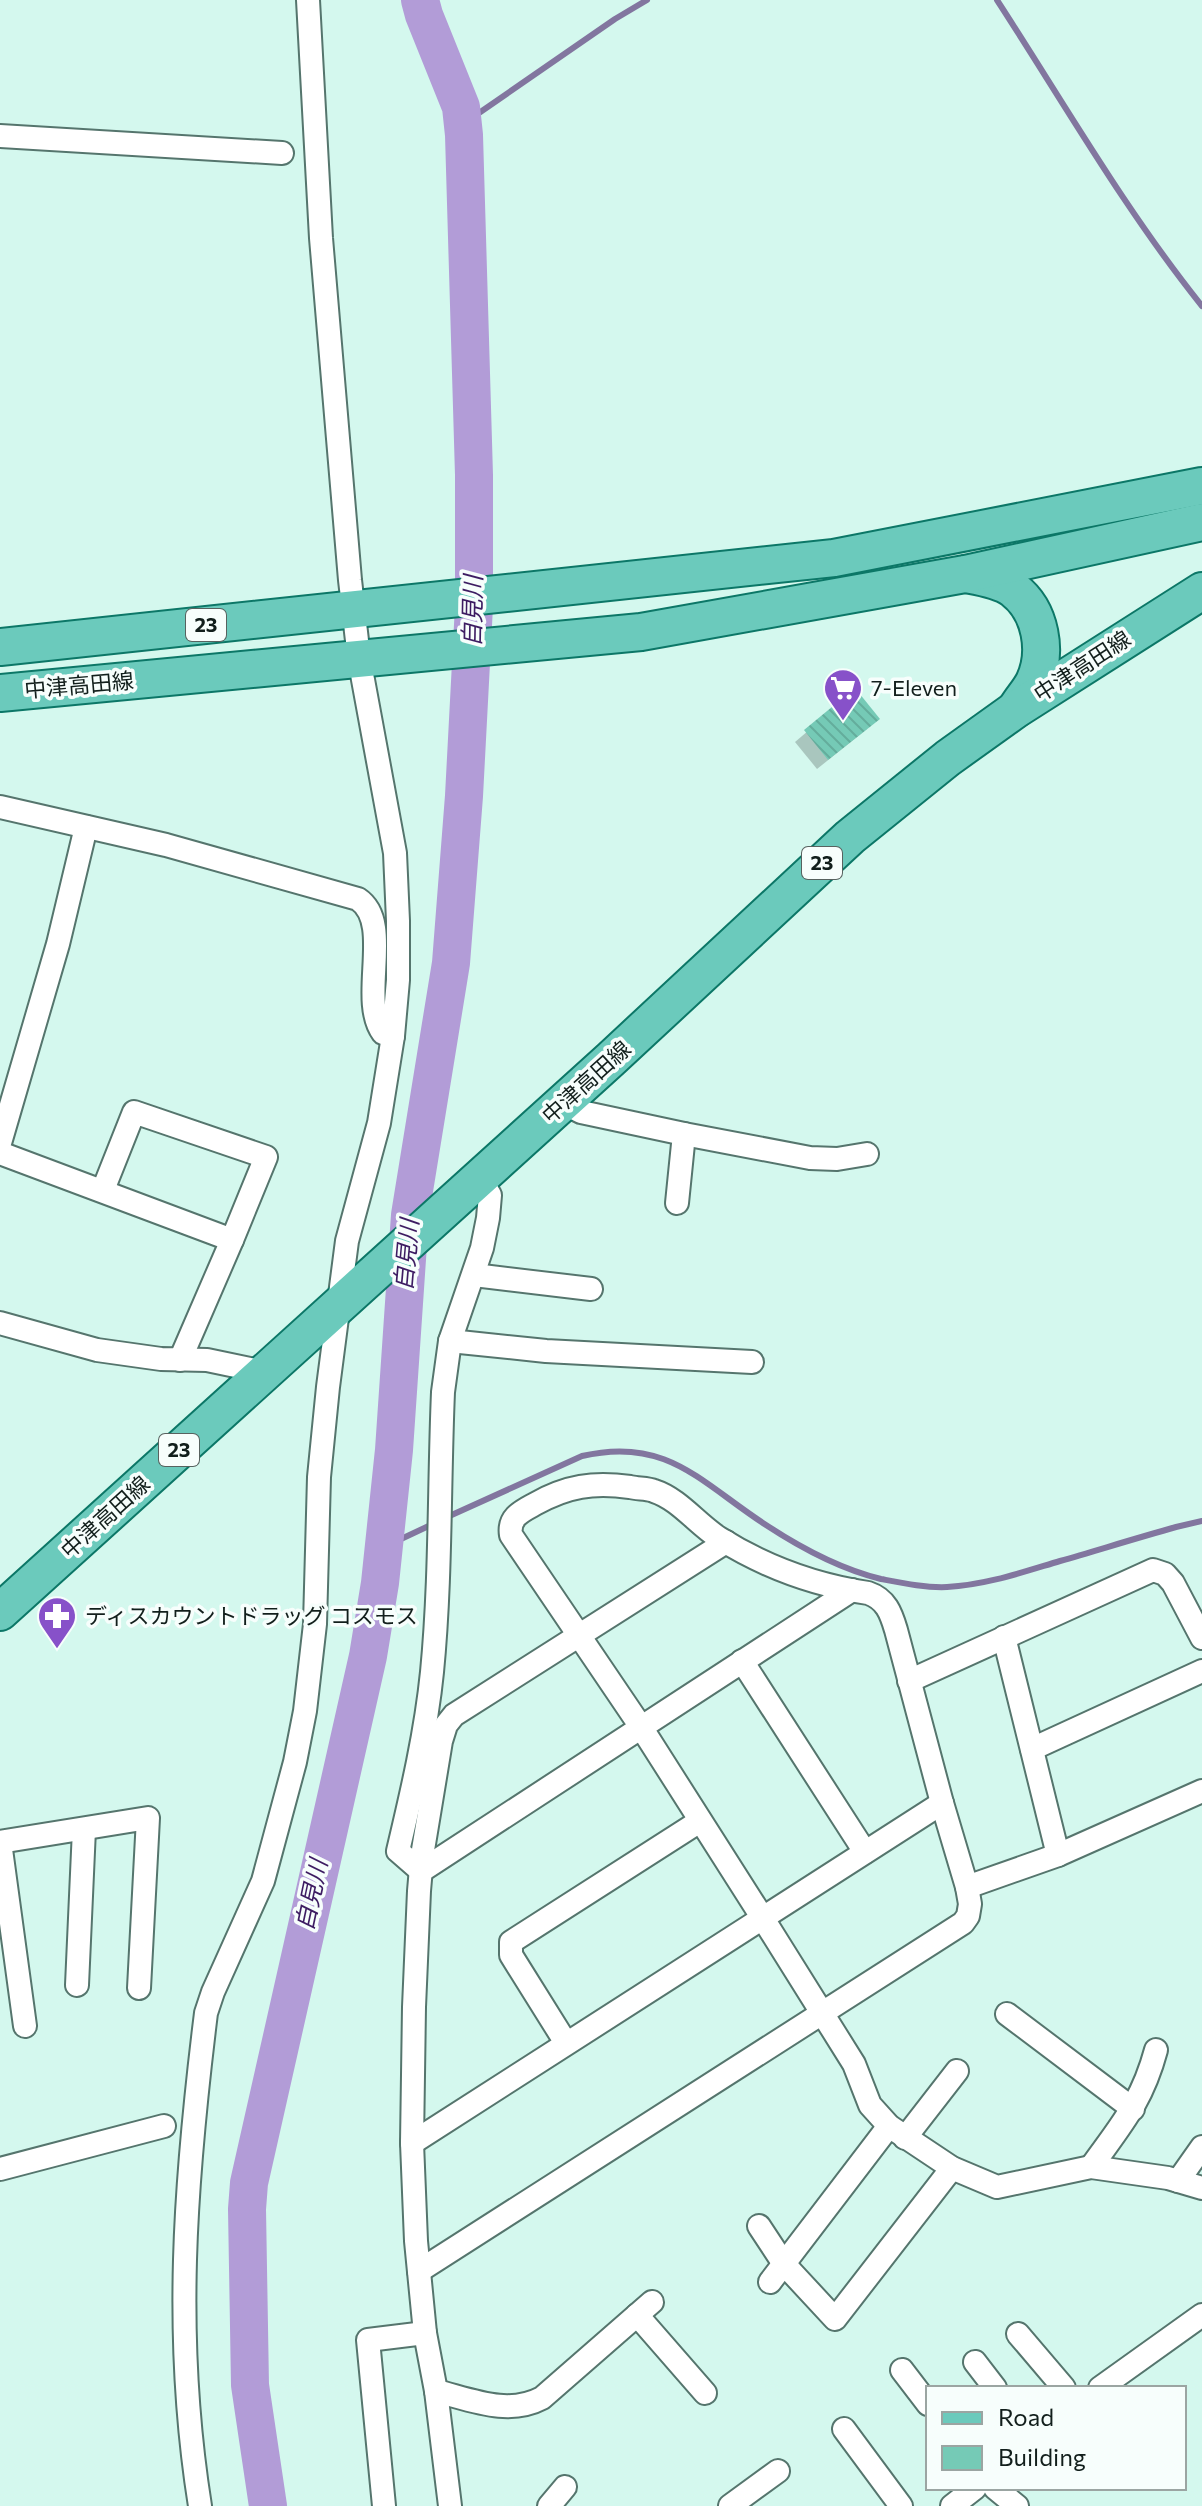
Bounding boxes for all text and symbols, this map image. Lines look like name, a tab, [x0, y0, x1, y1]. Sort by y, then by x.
water label: 自見川	[456, 572, 487, 647]
road number: 23	[186, 609, 226, 641]
street label: 中津高田線	[1028, 624, 1135, 707]
street label: 中津高田線	[23, 666, 135, 703]
supermarket icon: 7-Eleven	[822, 667, 864, 722]
place label: 7-Eleven	[871, 674, 957, 701]
road number: 23	[802, 847, 842, 879]
street label: 中津高田線	[536, 1035, 636, 1128]
water label: 自見川	[388, 1215, 423, 1292]
road number: 23	[159, 1434, 199, 1466]
street label: 中津高田線	[55, 1470, 155, 1563]
pharmacy icon: ディスカウントドラッグ コスモス	[36, 1595, 78, 1650]
place label: ディスカウントドラッグ コスモス	[85, 1602, 418, 1629]
water label: 自見川	[289, 1854, 333, 1933]
legend	[926, 2386, 1186, 2490]
text: Road	[998, 2402, 1054, 2431]
text: Building	[998, 2442, 1086, 2471]

